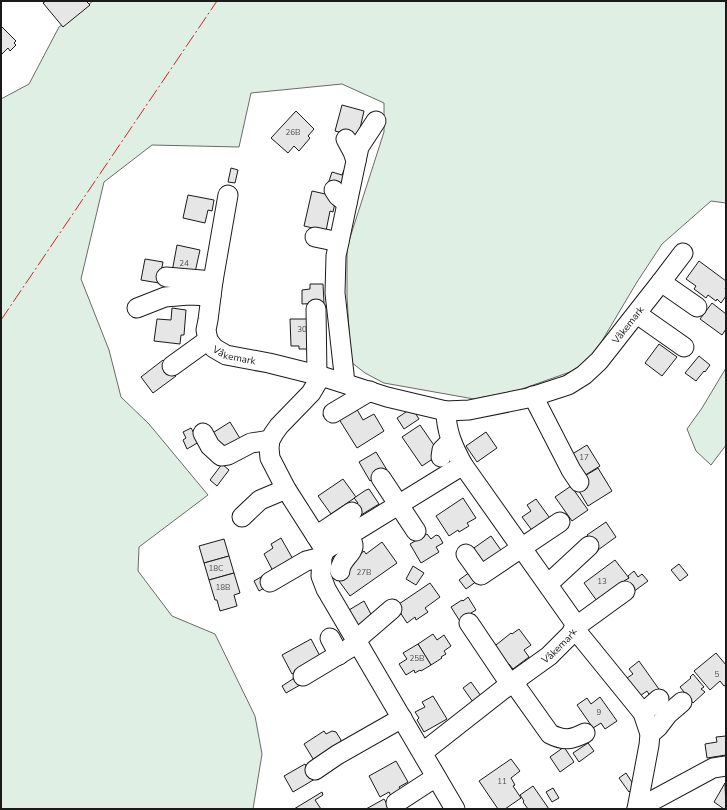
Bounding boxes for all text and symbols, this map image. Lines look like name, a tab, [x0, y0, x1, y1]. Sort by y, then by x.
house number: 26B	[285, 127, 301, 138]
house number: 24	[179, 258, 189, 269]
street label: Våkemark	[609, 303, 648, 348]
house number: 30	[297, 324, 307, 335]
street label: Våkemark	[209, 342, 258, 369]
house number: 17	[579, 452, 589, 463]
house number: 18C	[209, 563, 224, 574]
house number: 27B	[356, 567, 372, 578]
house number: 13	[597, 576, 607, 587]
house number: 18B	[215, 582, 231, 593]
street label: Våkemark	[538, 626, 581, 668]
house number: 25B	[409, 653, 425, 664]
house number: 5	[715, 669, 720, 680]
house number: 9	[597, 707, 602, 718]
house number: 11	[497, 776, 507, 787]

